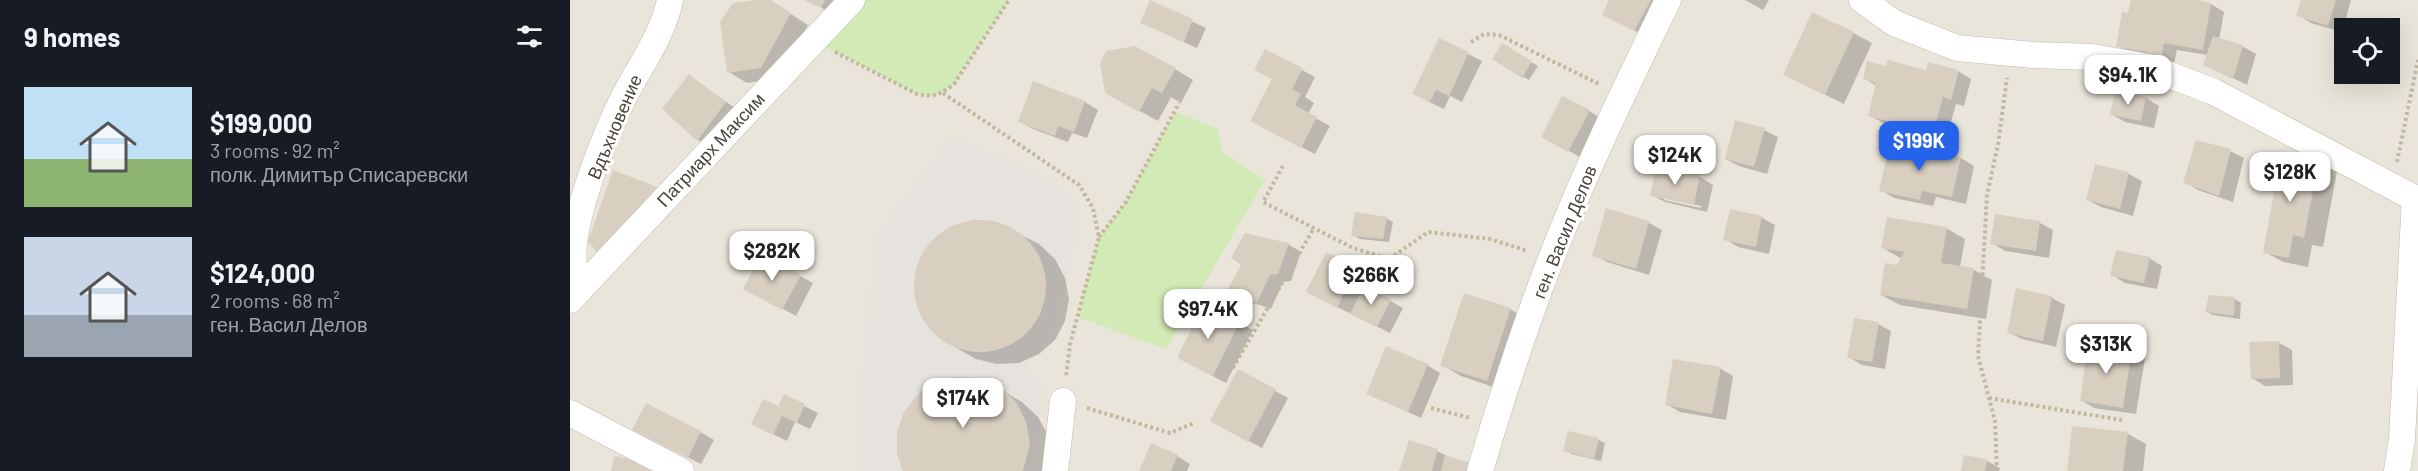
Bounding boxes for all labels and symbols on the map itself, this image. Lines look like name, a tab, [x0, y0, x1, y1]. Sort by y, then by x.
pin: $94.1K	[2079, 55, 2177, 106]
street label: Вдъхновение	[582, 71, 646, 182]
street label: Патриарх Максим	[652, 88, 769, 211]
pin: $199K	[1877, 121, 1961, 172]
pin: $124K	[1633, 135, 1717, 186]
pin: $128K	[2248, 152, 2332, 203]
street label: ген. Васил Делов	[1527, 162, 1601, 301]
pin: $282K	[730, 231, 814, 282]
pin: $266K	[1329, 255, 1413, 306]
pin: $97.4K	[1159, 289, 1257, 340]
pin: $313K	[2064, 324, 2148, 375]
pin: $174K	[921, 378, 1005, 429]

